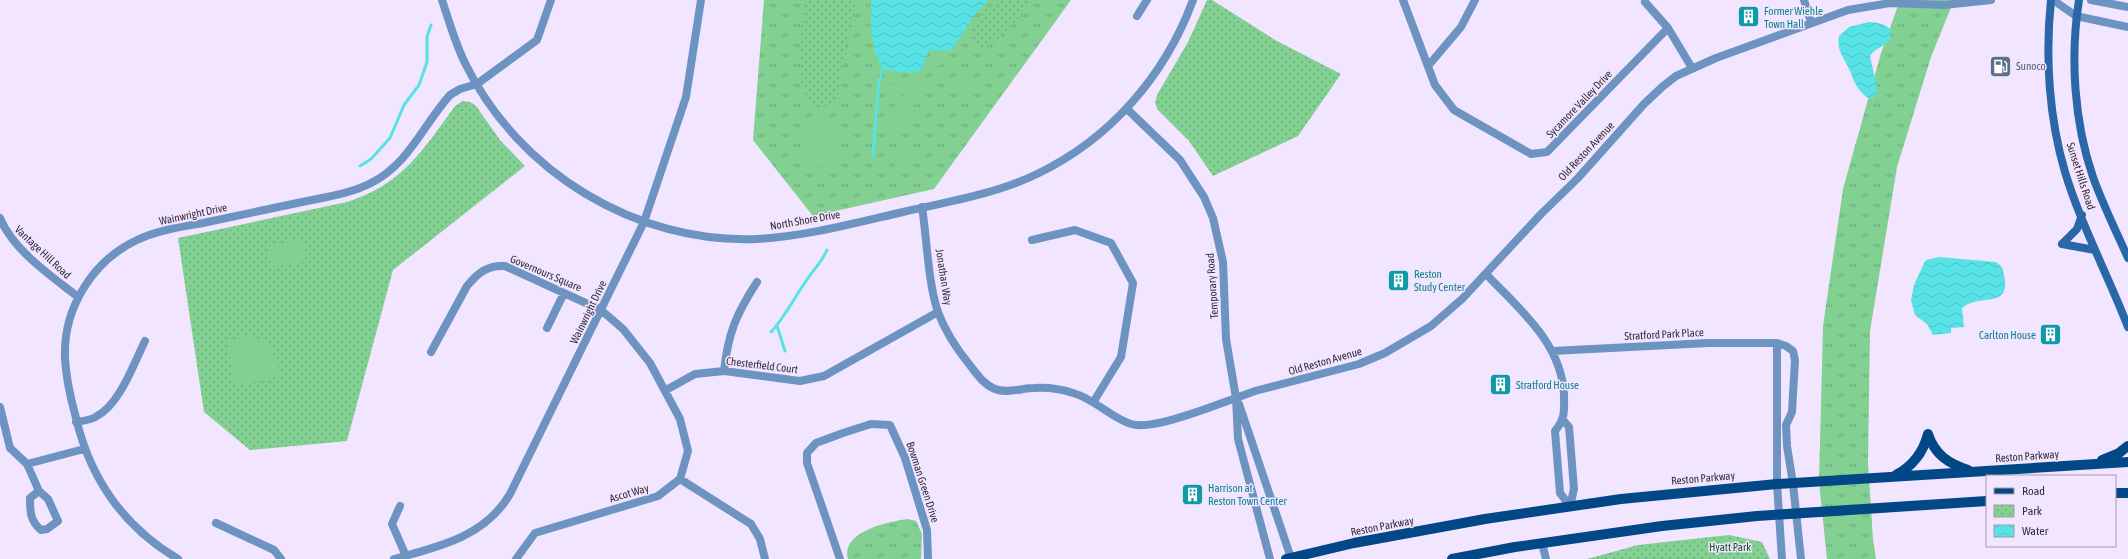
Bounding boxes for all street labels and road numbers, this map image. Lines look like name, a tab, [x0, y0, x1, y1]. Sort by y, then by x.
street label: Sycamore Valley Drive	[1544, 68, 1614, 140]
street label: Old Reston Avenue	[1556, 119, 1616, 183]
street label: Sunset Hills Road	[2064, 141, 2098, 211]
street label: Wainwright Drive	[158, 201, 228, 227]
street label: North Shore Drive	[769, 208, 841, 232]
street label: Vantage Hill Road	[13, 223, 73, 281]
street label: Jonathan Way	[934, 248, 954, 306]
street label: Governours Square	[508, 253, 584, 293]
street label: Temporary Road	[1204, 253, 1220, 319]
street label: Wainwright Drive	[567, 278, 609, 346]
street label: Stratford Park Place	[1624, 326, 1704, 342]
street label: Old Reston Avenue	[1287, 345, 1363, 377]
street label: Chesterfield Court	[725, 355, 799, 375]
street label: Bowman Green Drive	[904, 440, 942, 524]
street label: Reston Parkway	[1995, 448, 2060, 464]
street label: Reston Parkway	[1671, 469, 1736, 487]
street label: Ascot Way	[608, 482, 651, 504]
street label: Reston Parkway	[1349, 514, 1415, 538]

